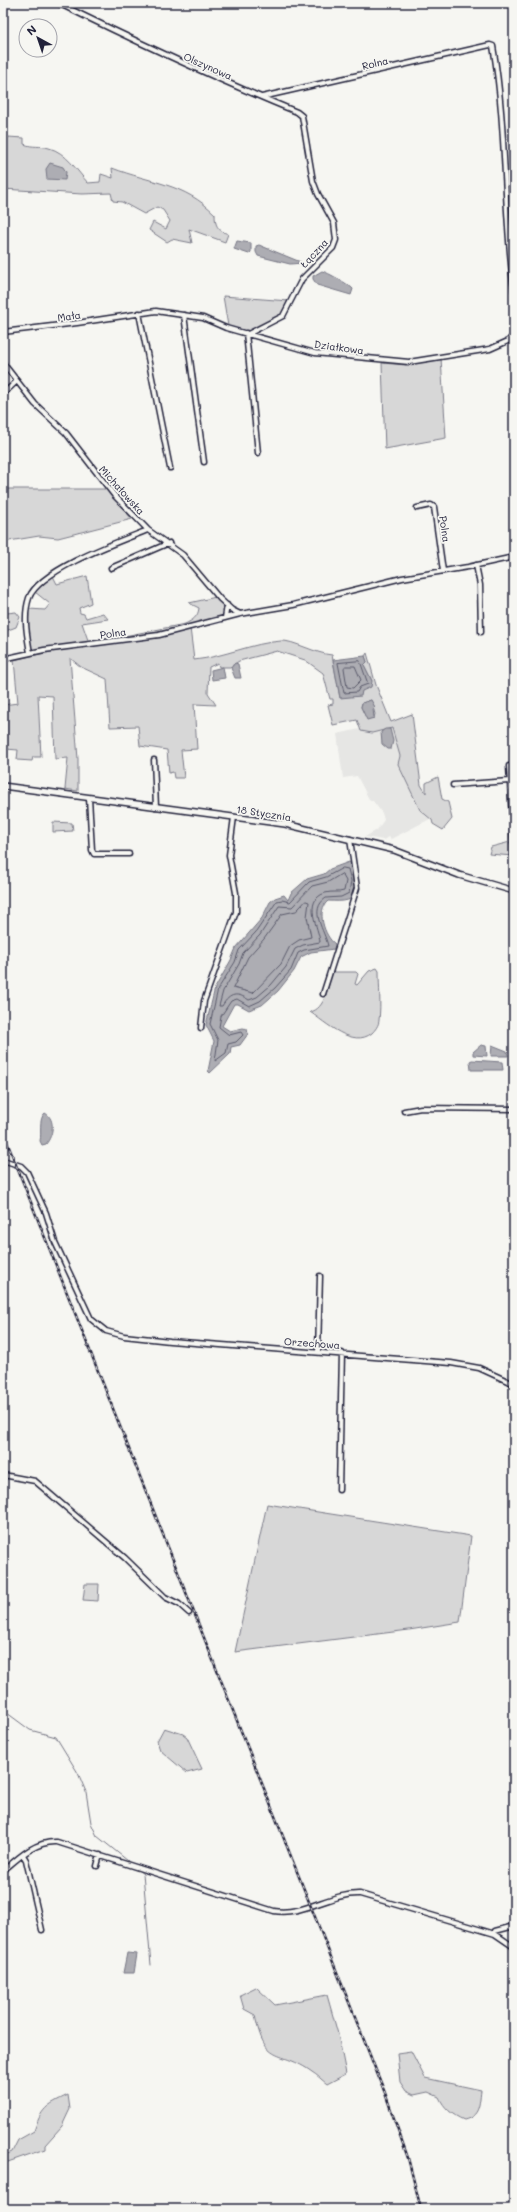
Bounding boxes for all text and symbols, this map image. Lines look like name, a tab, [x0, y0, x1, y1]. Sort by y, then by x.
north arrow	[18, 18, 58, 58]
text: N	[23, 22, 39, 38]
street label: Olszynowa	[182, 49, 234, 83]
street label: Rolna	[360, 53, 390, 73]
street label: Łączna	[297, 236, 331, 270]
street label: Mała	[56, 307, 82, 325]
street label: Działkowa	[313, 337, 365, 357]
street label: Michałowska	[96, 462, 148, 518]
street label: Polna	[436, 515, 454, 543]
street label: Polna	[99, 624, 127, 642]
street label: 18 Stycznia	[236, 802, 292, 824]
street label: Orzechowa	[284, 1334, 340, 1352]

